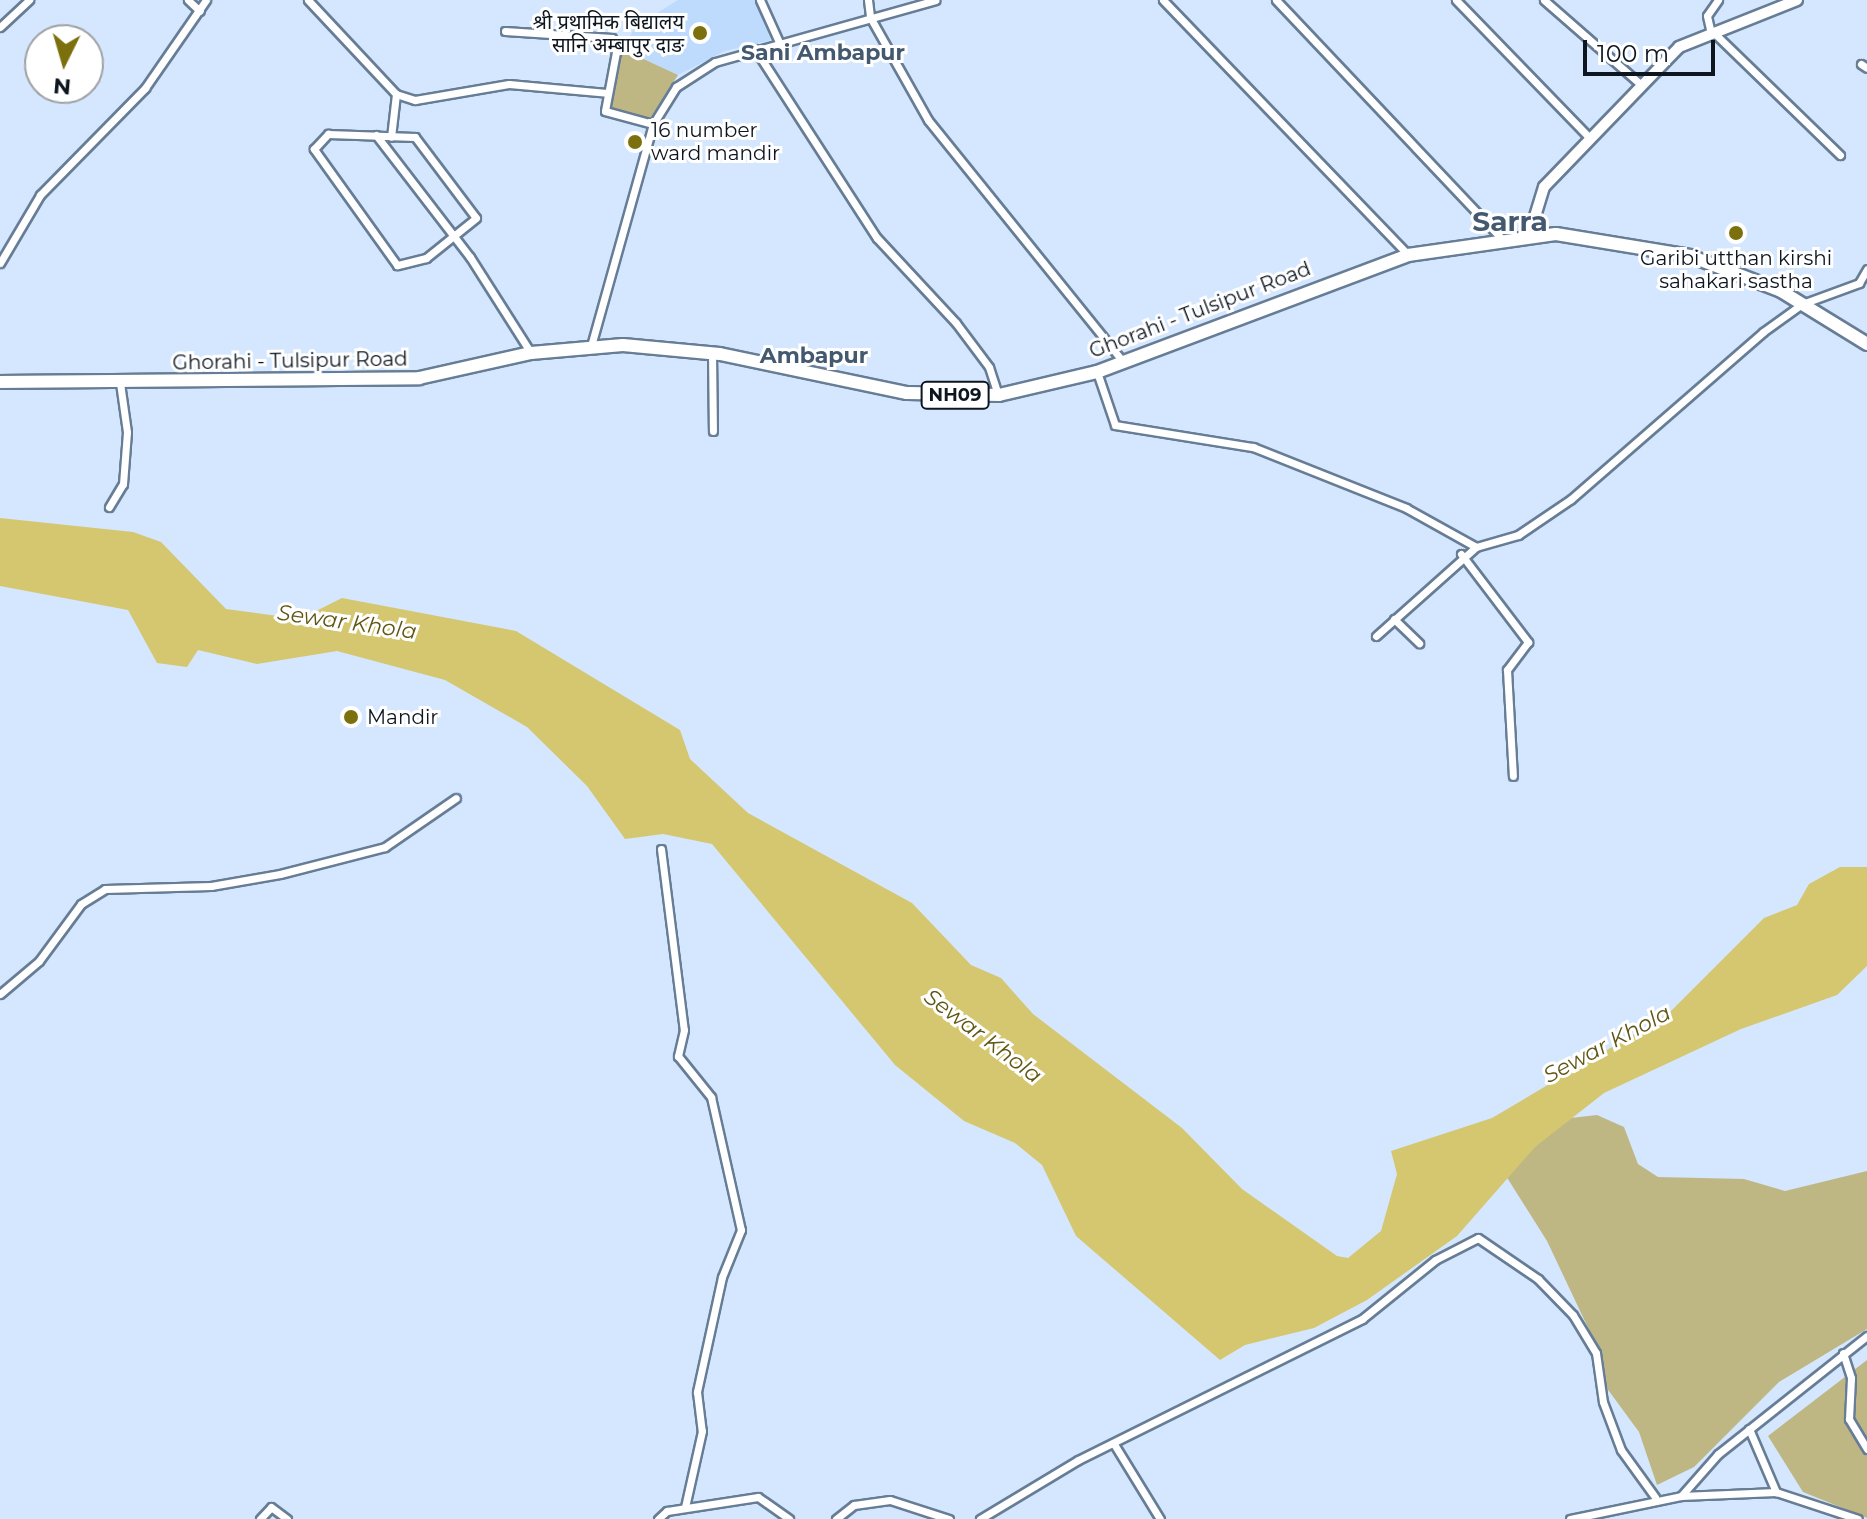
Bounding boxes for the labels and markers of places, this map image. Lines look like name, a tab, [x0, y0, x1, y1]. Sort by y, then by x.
place label: श्री प्रथामिक बिद्यालय सानि अम्बापुर दाङ	[533, 10, 684, 57]
marker: श्री प्रथामिक बिद्यालय सानि अम्बापुर दाङ	[691, 24, 709, 42]
place label: 16 number ward mandir	[651, 118, 780, 165]
marker: 16 number ward mandir	[626, 133, 644, 151]
marker: Garibi utthan kirshi sahakari sastha	[1727, 224, 1745, 242]
place label: Garibi utthan kirshi sahakari sastha	[1640, 246, 1832, 293]
place label: Mandir	[367, 705, 438, 729]
marker: Mandir	[342, 708, 360, 726]

